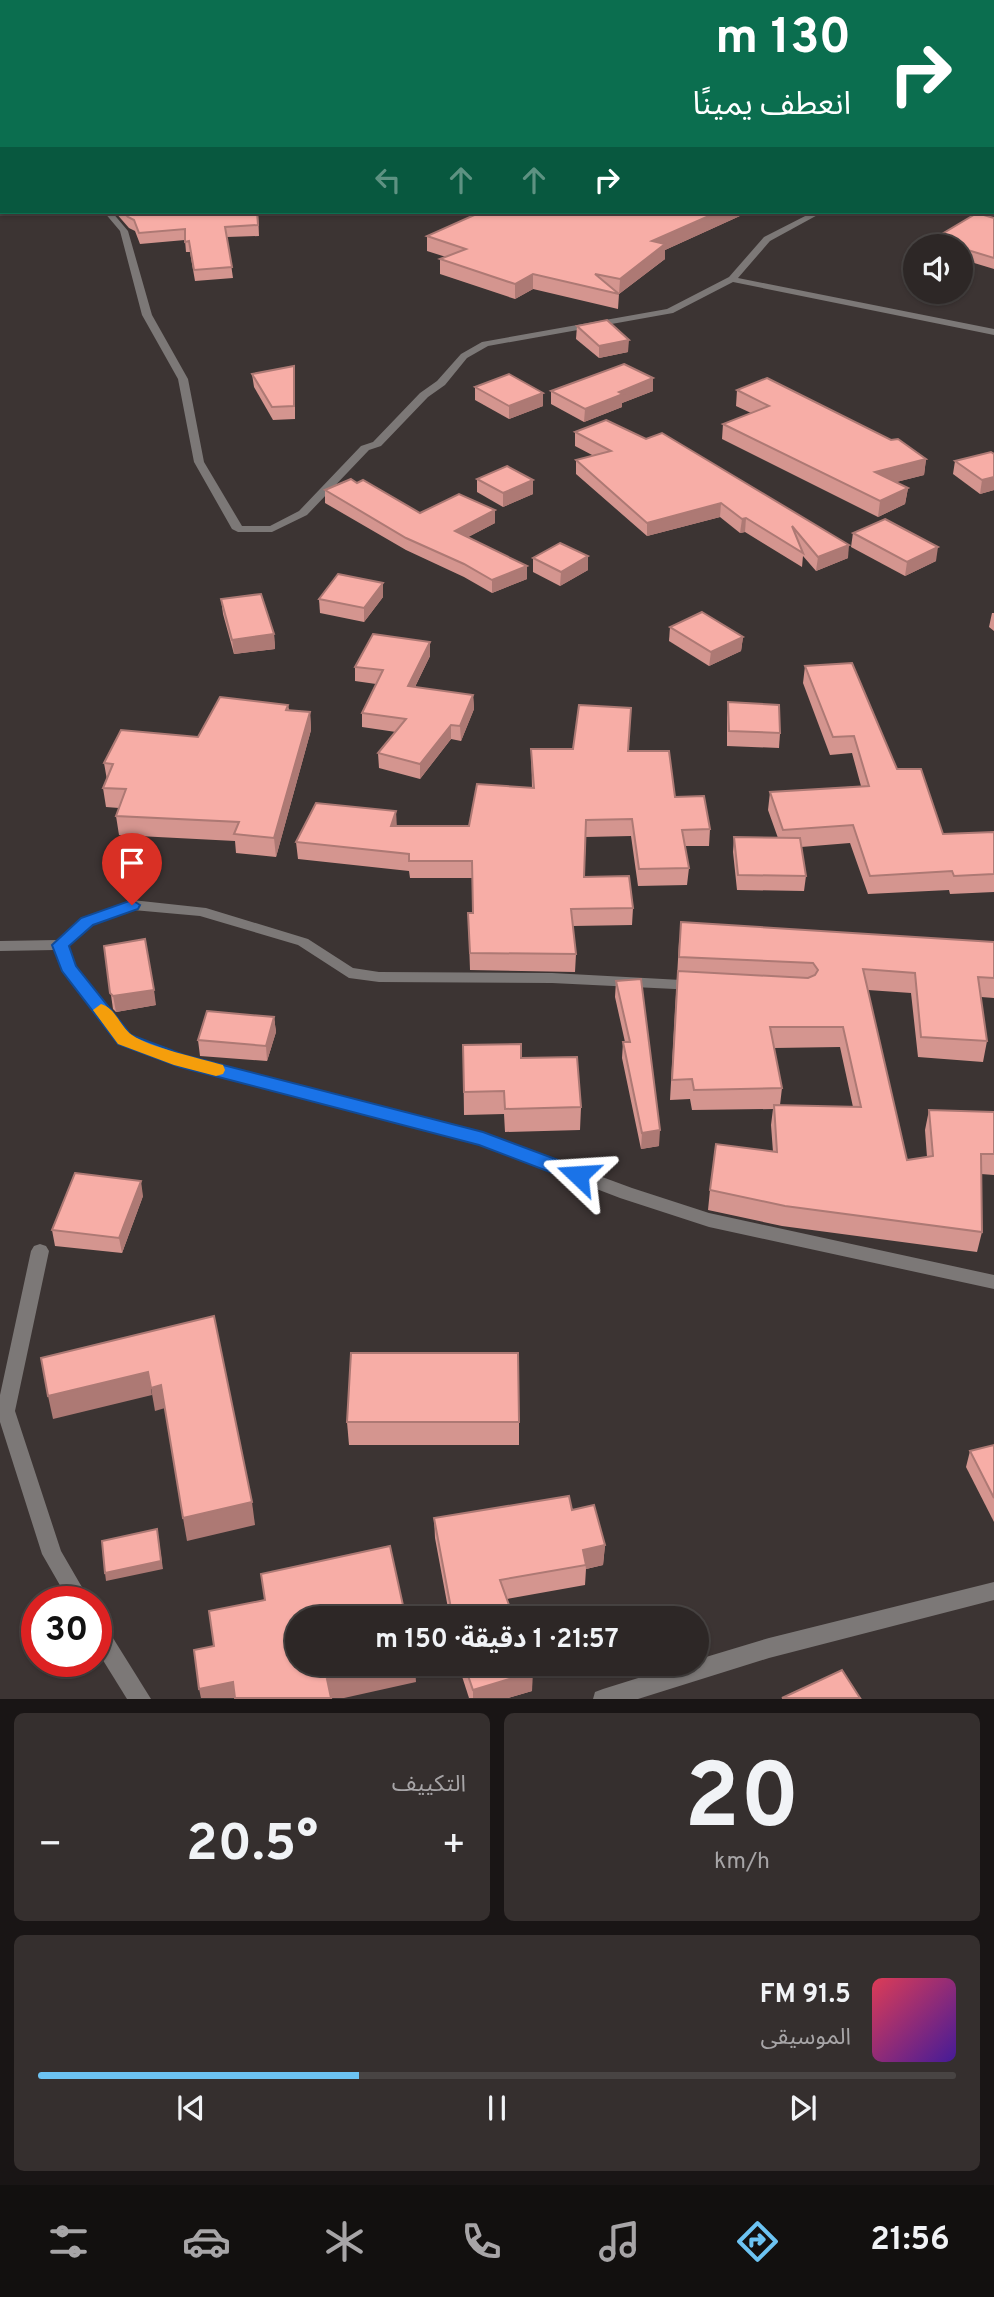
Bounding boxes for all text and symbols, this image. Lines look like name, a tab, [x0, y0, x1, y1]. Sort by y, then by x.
text: 130 m	[715, 9, 851, 71]
icon: right	[875, 28, 966, 119]
text: انعطف يمينًا	[692, 86, 851, 126]
icon: left	[369, 161, 407, 199]
icon: ahead	[442, 161, 480, 199]
icon: ahead	[515, 161, 553, 199]
icon: right	[588, 161, 626, 199]
map controls	[903, 234, 973, 304]
button: sound	[903, 234, 973, 304]
pin	[102, 833, 162, 905]
icon: arrive	[113, 844, 151, 882]
position arrow	[541, 1138, 615, 1212]
speed limit sign: 30	[21, 1586, 112, 1677]
text: 21:57 · 1 دقيقة · 150 m	[375, 1624, 619, 1657]
text: 20	[684, 1745, 800, 1860]
text: التكييف	[392, 1771, 466, 1800]
text: 20.5°	[186, 1813, 318, 1879]
text: −	[38, 1822, 63, 1871]
text: +	[441, 1822, 466, 1871]
text: km/h	[714, 1848, 770, 1877]
text: 91.5 FM	[760, 1979, 851, 2012]
text: الموسيقى	[760, 2024, 851, 2053]
icon: previous	[172, 2089, 210, 2127]
icon: pause	[478, 2089, 516, 2127]
icon: next	[784, 2089, 822, 2127]
icon: filters	[44, 2217, 93, 2266]
icon: car	[182, 2217, 231, 2266]
icon: climate	[320, 2217, 369, 2266]
icon: phone	[457, 2217, 506, 2266]
icon: music	[595, 2217, 644, 2266]
icon: directions	[733, 2217, 782, 2266]
text: 21:56	[870, 2221, 950, 2261]

